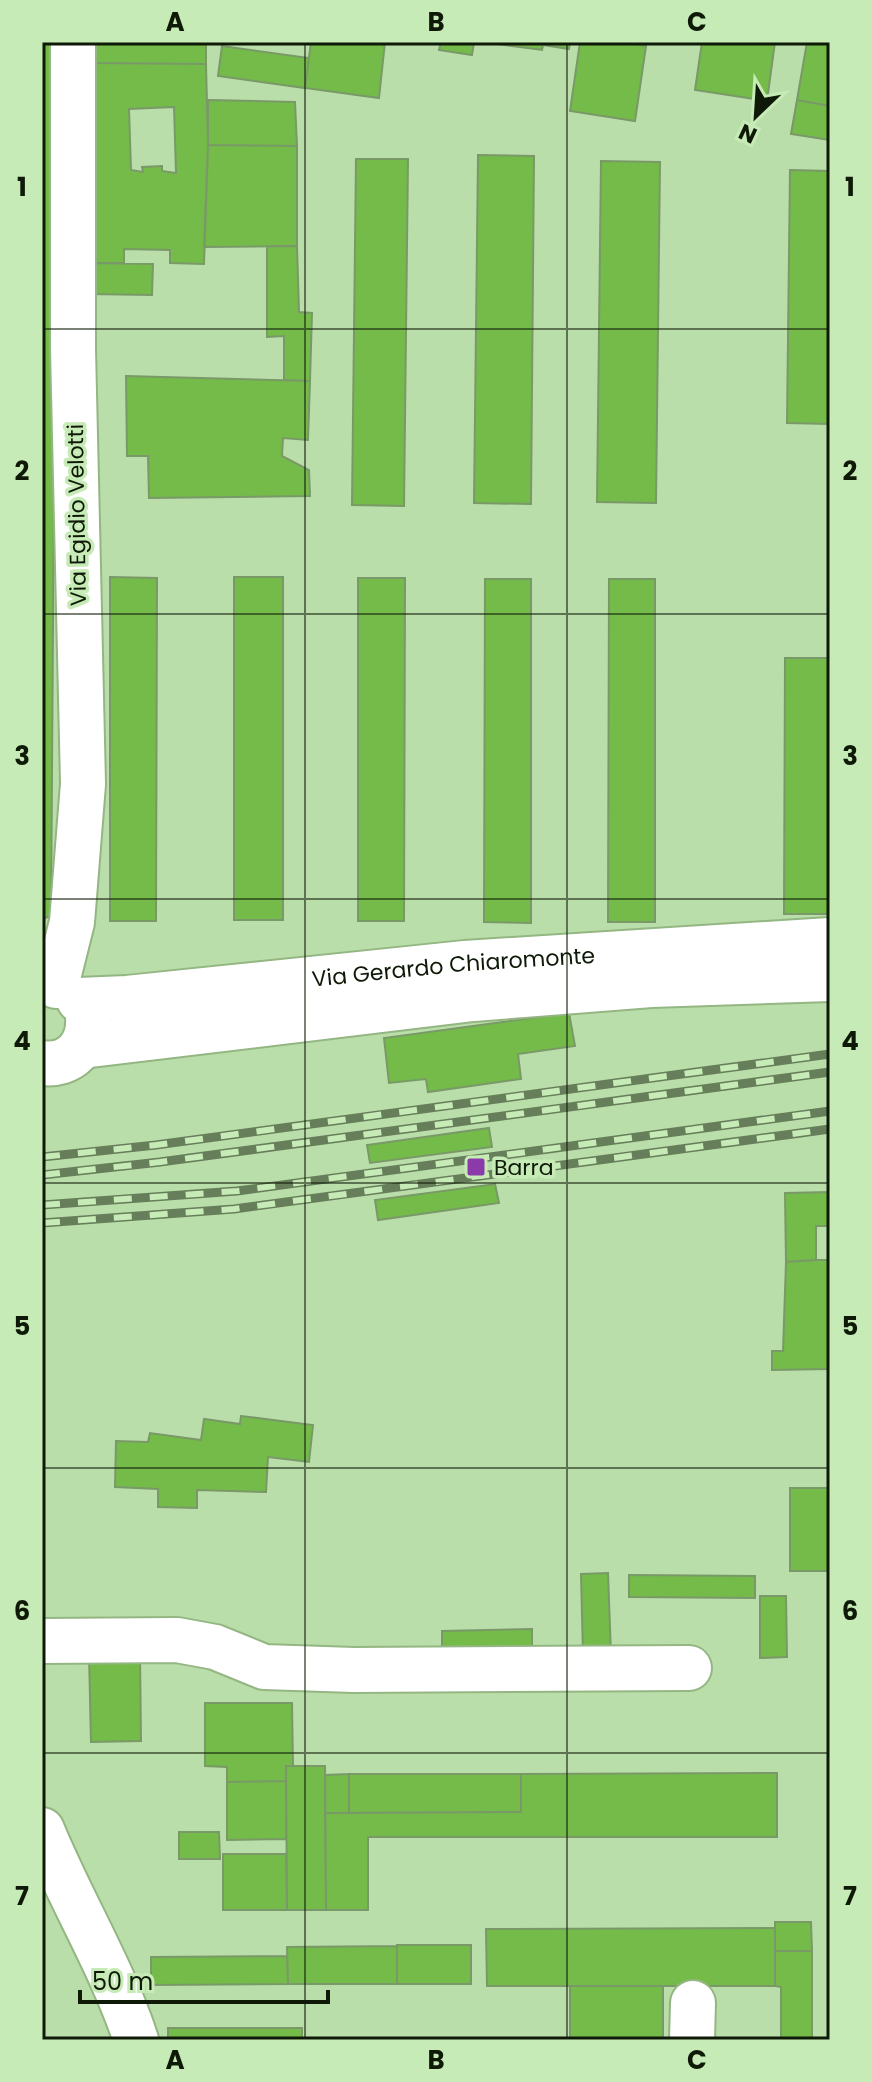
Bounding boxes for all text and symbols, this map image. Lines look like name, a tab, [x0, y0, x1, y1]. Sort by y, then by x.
text: A	[165, 4, 185, 40]
text: B	[427, 4, 445, 40]
text: C	[687, 4, 707, 40]
north arrow	[716, 76, 796, 156]
text: N	[734, 116, 762, 151]
text: 1	[17, 169, 27, 205]
text: 1	[845, 169, 855, 205]
street label: Via Egidio Velotti	[60, 424, 94, 606]
text: 2	[15, 453, 30, 489]
text: 2	[843, 453, 858, 489]
text: 3	[14, 738, 30, 774]
text: 3	[842, 738, 858, 774]
street label: Via Gerardo Chiaromonte	[310, 939, 596, 994]
text: 4	[13, 1023, 31, 1059]
text: 4	[841, 1023, 859, 1059]
place label: Barra	[494, 1152, 554, 1183]
marker: Barra	[465, 1156, 487, 1178]
text: 5	[14, 1308, 30, 1344]
text: 5	[842, 1308, 858, 1344]
text: 6	[14, 1593, 30, 1629]
text: 6	[842, 1593, 858, 1629]
text: 7	[15, 1878, 29, 1914]
text: 7	[843, 1878, 857, 1914]
scale bar	[80, 1954, 328, 2004]
text: 50 m	[92, 1965, 153, 1998]
text: A	[165, 2042, 185, 2078]
text: B	[427, 2042, 445, 2078]
text: C	[687, 2042, 707, 2078]

